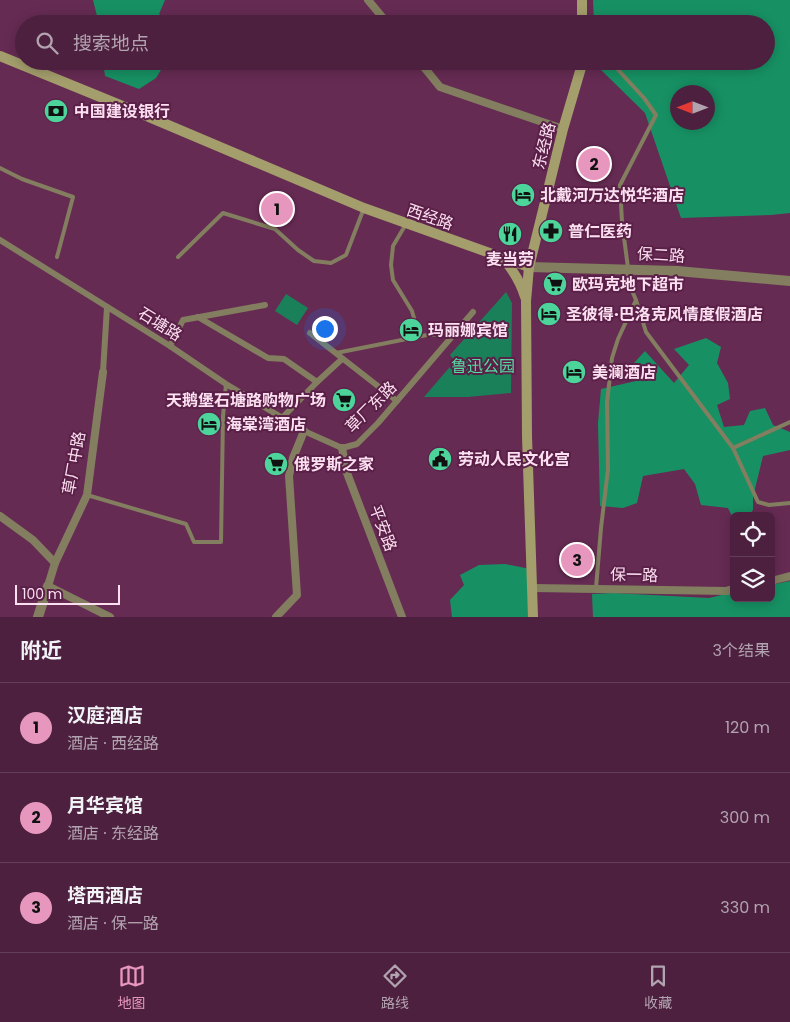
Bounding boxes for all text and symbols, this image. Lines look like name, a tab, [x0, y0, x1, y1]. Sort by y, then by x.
search box	[15, 15, 775, 70]
icon: search	[33, 29, 61, 57]
text: 搜索地点	[73, 30, 149, 57]
north arrow	[670, 85, 715, 130]
bank icon: 中国建设银行	[43, 98, 69, 124]
place label: 中国建设银行	[74, 100, 170, 123]
street label: 东经路	[527, 120, 561, 172]
pin: 2	[578, 145, 610, 183]
hotel icon: 北戴河万达悦华酒店	[510, 182, 536, 208]
place label: 北戴河万达悦华酒店	[540, 184, 684, 207]
pin: 1	[261, 190, 293, 228]
street label: 西经路	[404, 198, 456, 236]
pharmacy icon: 普仁医药	[538, 218, 564, 244]
place label: 普仁医药	[568, 220, 632, 243]
restaurant icon: 麦当劳	[497, 221, 523, 247]
street label: 保二路	[636, 242, 686, 268]
place label: 麦当劳	[486, 248, 534, 271]
supermarket icon: 欧玛克地下超市	[542, 271, 568, 297]
place label: 欧玛克地下超市	[572, 273, 684, 296]
hotel icon: 圣彼得·巴洛克风情度假酒店	[536, 301, 562, 327]
street label: 石塘路	[134, 302, 186, 346]
place label: 圣彼得·巴洛克风情度假酒店	[566, 303, 763, 326]
your location	[312, 316, 338, 342]
hotel icon: 玛丽娜宾馆	[398, 317, 424, 343]
place label: 玛丽娜宾馆	[428, 319, 508, 342]
park label: 鲁迅公园	[451, 355, 515, 378]
hotel icon: 美澜酒店	[561, 359, 587, 385]
place label: 美澜酒店	[592, 361, 656, 384]
street label: 草厂东路	[340, 376, 402, 438]
supermarket icon: 天鹅堡石塘路购物广场	[331, 387, 357, 413]
place label: 天鹅堡石塘路购物广场	[166, 389, 326, 412]
hotel icon: 海棠湾酒店	[196, 411, 222, 437]
place label: 海棠湾酒店	[226, 413, 306, 436]
street label: 草厂中路	[57, 429, 91, 497]
public building icon: 劳动人民文化宫	[427, 446, 453, 472]
place label: 劳动人民文化宫	[458, 448, 570, 471]
supermarket icon: 俄罗斯之家	[263, 451, 289, 477]
place label: 俄罗斯之家	[294, 453, 374, 476]
street label: 平安路	[364, 501, 402, 555]
map controls	[730, 512, 775, 602]
button: locate	[730, 512, 775, 557]
pin: 3	[561, 541, 593, 579]
button: layers	[730, 557, 775, 602]
street label: 保一路	[610, 563, 658, 587]
scale bar	[15, 582, 120, 605]
text: 100 m	[22, 584, 62, 604]
text: 附近	[20, 636, 62, 665]
text: 3个结果	[713, 639, 770, 662]
text: 汉庭酒店	[67, 702, 143, 729]
text: 1	[33, 716, 39, 739]
text: 120 m	[725, 716, 770, 739]
text: 酒店 · 西经路	[67, 732, 159, 755]
text: 月华宾馆	[67, 792, 143, 819]
text: 2	[31, 806, 41, 829]
text: 300 m	[720, 806, 770, 829]
text: 酒店 · 东经路	[67, 822, 159, 845]
text: 塔西酒店	[67, 882, 143, 909]
text: 3	[31, 896, 41, 919]
text: 330 m	[720, 896, 770, 919]
text: 酒店 · 保一路	[67, 912, 159, 935]
tab: 地图	[118, 962, 146, 1014]
tab: 路线	[381, 962, 409, 1014]
tab: 收藏	[644, 962, 672, 1014]

